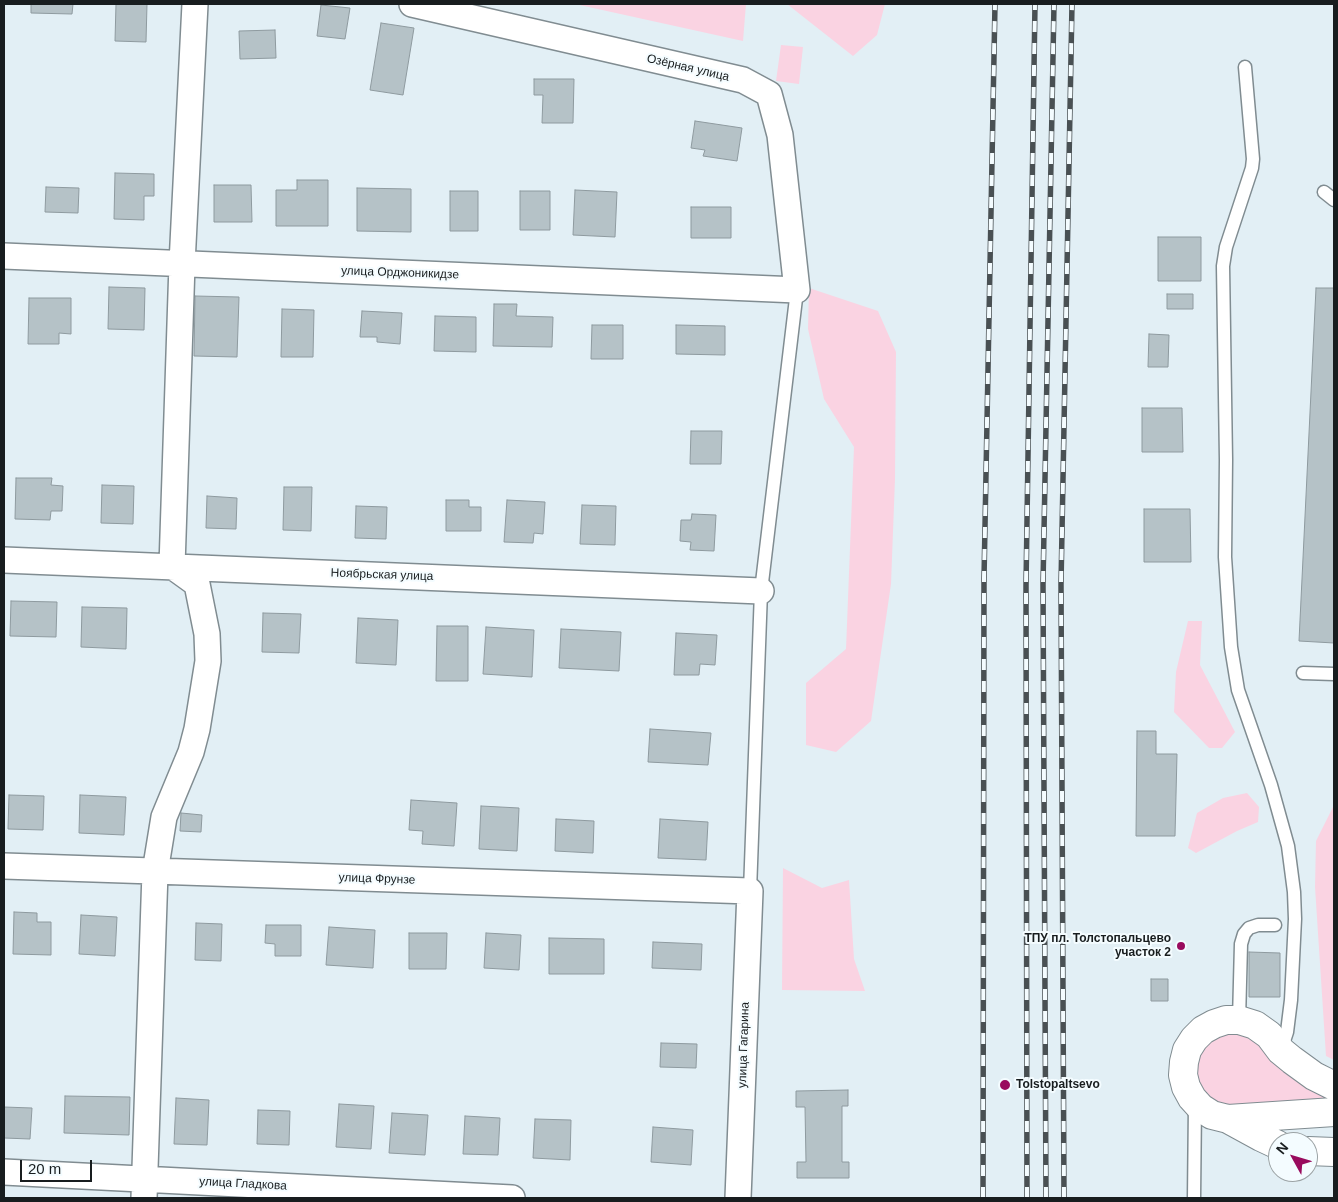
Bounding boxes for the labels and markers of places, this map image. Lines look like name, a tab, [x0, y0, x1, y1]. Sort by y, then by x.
place label: ТПУ пл. Толстопальцево участок 2	[1024, 932, 1171, 960]
marker: ТПУ пл. Толстопальцево участок 2	[1175, 940, 1187, 952]
marker: Tolstopaltsevo	[998, 1078, 1012, 1092]
place label: Tolstopaltsevo	[1016, 1078, 1100, 1092]

